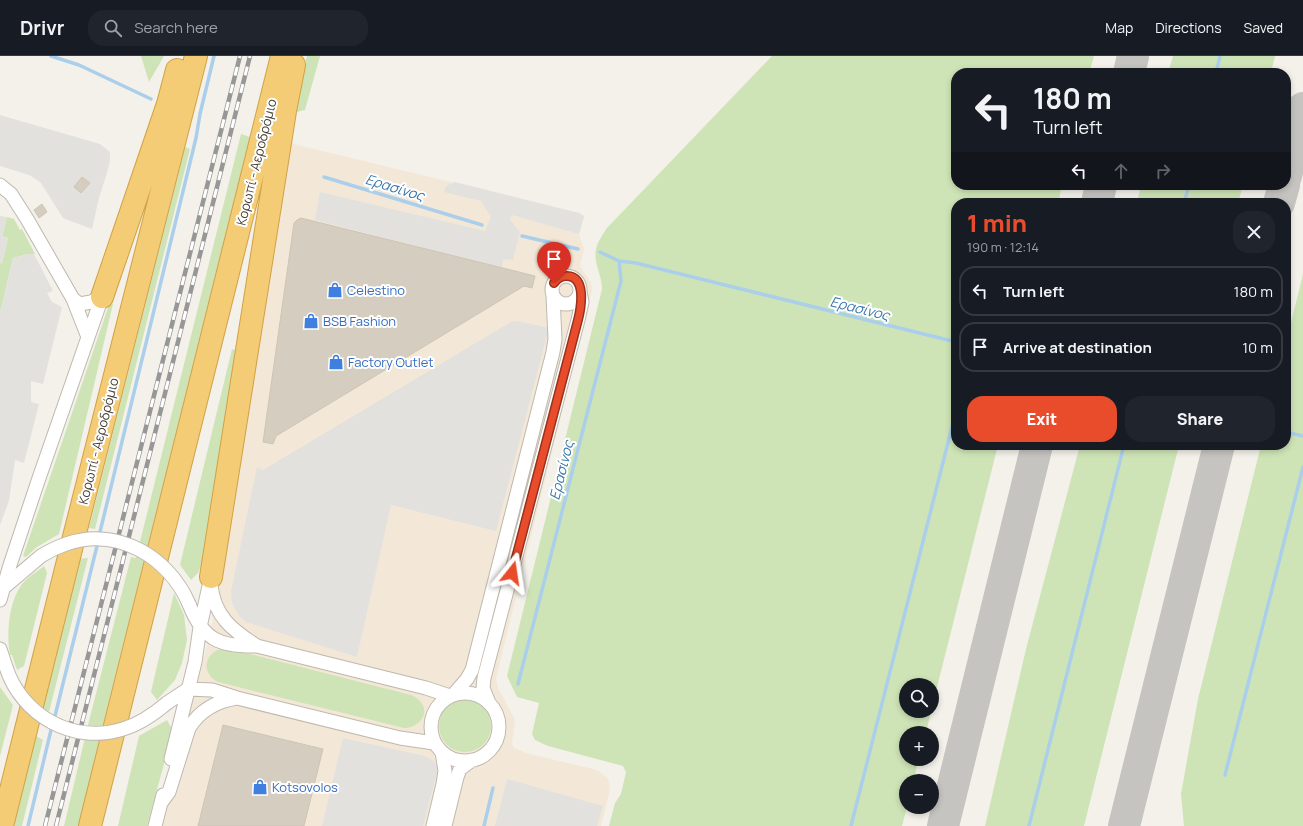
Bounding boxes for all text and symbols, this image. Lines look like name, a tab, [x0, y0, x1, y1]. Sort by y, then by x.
search box	[88, 10, 368, 46]
text: Drivr	[20, 15, 64, 41]
icon: search	[102, 17, 124, 39]
text: Search here	[134, 17, 218, 38]
text: Map	[1105, 18, 1133, 37]
text: Directions	[1155, 18, 1222, 37]
text: Saved	[1244, 18, 1283, 37]
text: 180 m	[1033, 79, 1112, 117]
icon: left	[967, 84, 1019, 136]
street label: Κορωπί - Αεροδρόμιο	[232, 97, 280, 227]
text: Turn left	[1033, 115, 1103, 139]
icon: left	[1068, 160, 1090, 182]
icon: ahead	[1110, 160, 1132, 182]
icon: right	[1152, 160, 1174, 182]
water label: Ερασίνος	[363, 169, 428, 205]
text: 1 min	[967, 206, 1027, 239]
button: close	[1233, 211, 1275, 253]
text: 190 m · 12:14	[967, 238, 1039, 256]
pin	[537, 242, 571, 283]
icon: arrive	[543, 248, 565, 270]
icon: left	[969, 280, 991, 302]
shop icon: Celestino	[326, 281, 344, 299]
place label: Celestino	[347, 281, 405, 299]
text: Turn left	[1003, 281, 1065, 302]
text: 180 m	[1234, 281, 1273, 302]
water label: Ερασίνος	[828, 291, 893, 325]
shop icon: BSB Fashion	[302, 312, 320, 330]
place label: BSB Fashion	[323, 312, 396, 330]
icon: arrive	[969, 336, 991, 358]
text: Arrive at destination	[1003, 337, 1152, 358]
text: 10 m	[1242, 337, 1273, 358]
shop icon: Factory Outlet	[327, 353, 345, 371]
place label: Factory Outlet	[348, 353, 434, 371]
street label: Κορωπί - Αεροδρόμιο	[74, 376, 122, 506]
button: Exit	[967, 396, 1117, 442]
button: Share	[1125, 396, 1275, 442]
water label: Ερασίνος	[544, 437, 578, 502]
position arrow	[491, 552, 533, 594]
map controls	[899, 678, 939, 814]
button: search	[899, 678, 939, 718]
button: +	[899, 726, 939, 766]
button: −	[899, 774, 939, 814]
shop icon: Kotsovolos	[251, 778, 269, 796]
place label: Kotsovolos	[272, 778, 338, 796]

